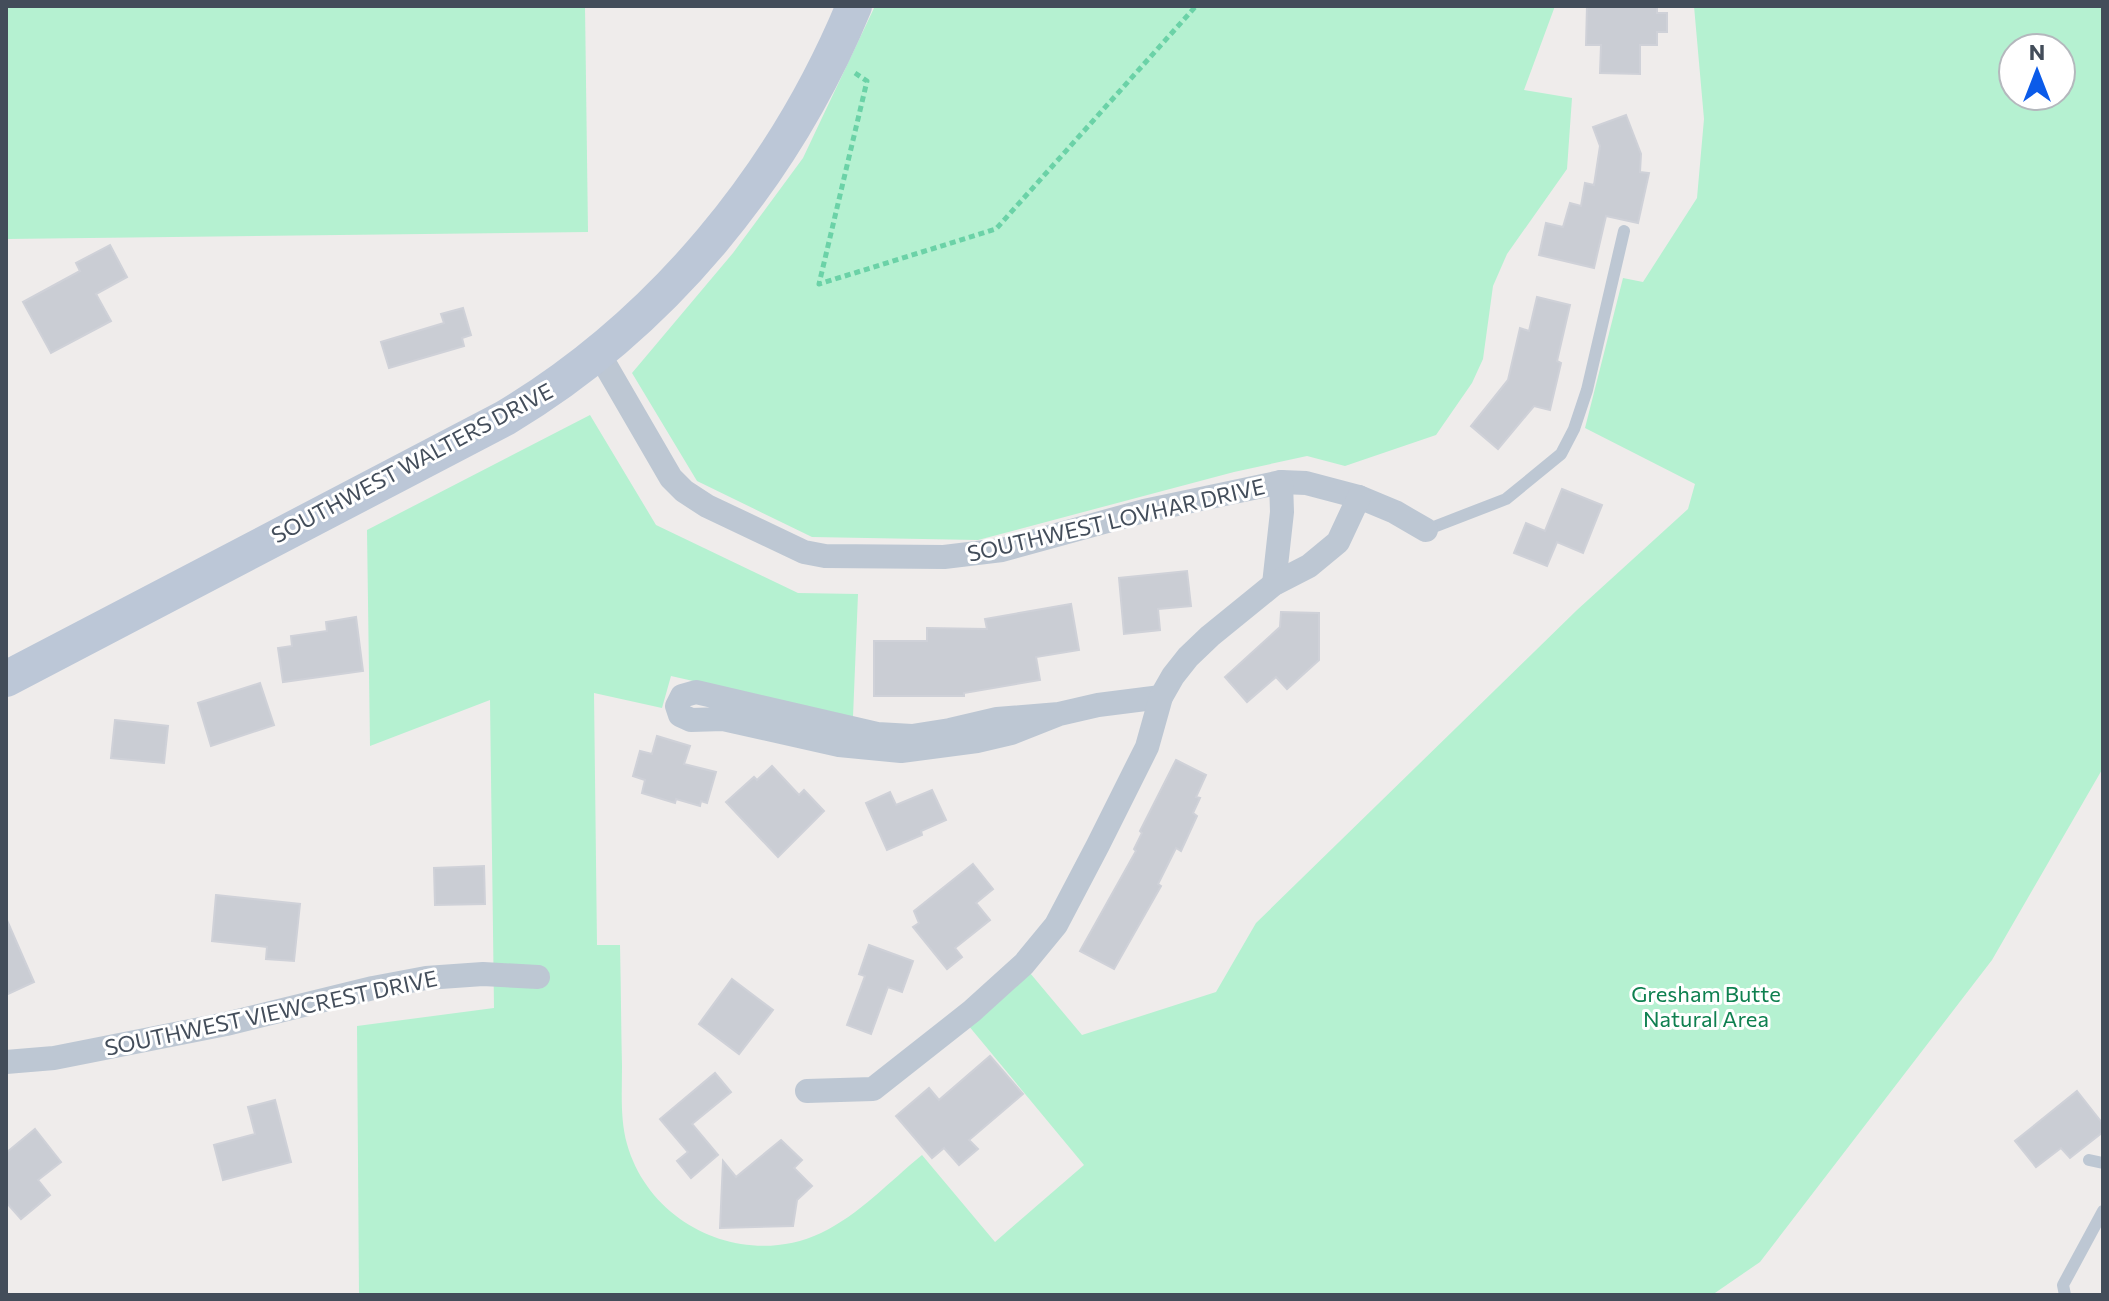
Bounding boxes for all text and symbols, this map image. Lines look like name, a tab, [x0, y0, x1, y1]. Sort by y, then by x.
north arrow	[1997, 32, 2077, 112]
text: N	[2029, 38, 2045, 65]
street label: SOUTHWEST WALTERS DRIVE	[266, 377, 557, 548]
street label: SOUTHWEST LOVHAR DRIVE	[964, 472, 1267, 567]
street label: SOUTHWEST VIEWCREST DRIVE	[102, 964, 440, 1061]
park label: Gresham Butte Natural Area	[1631, 980, 1781, 1032]

